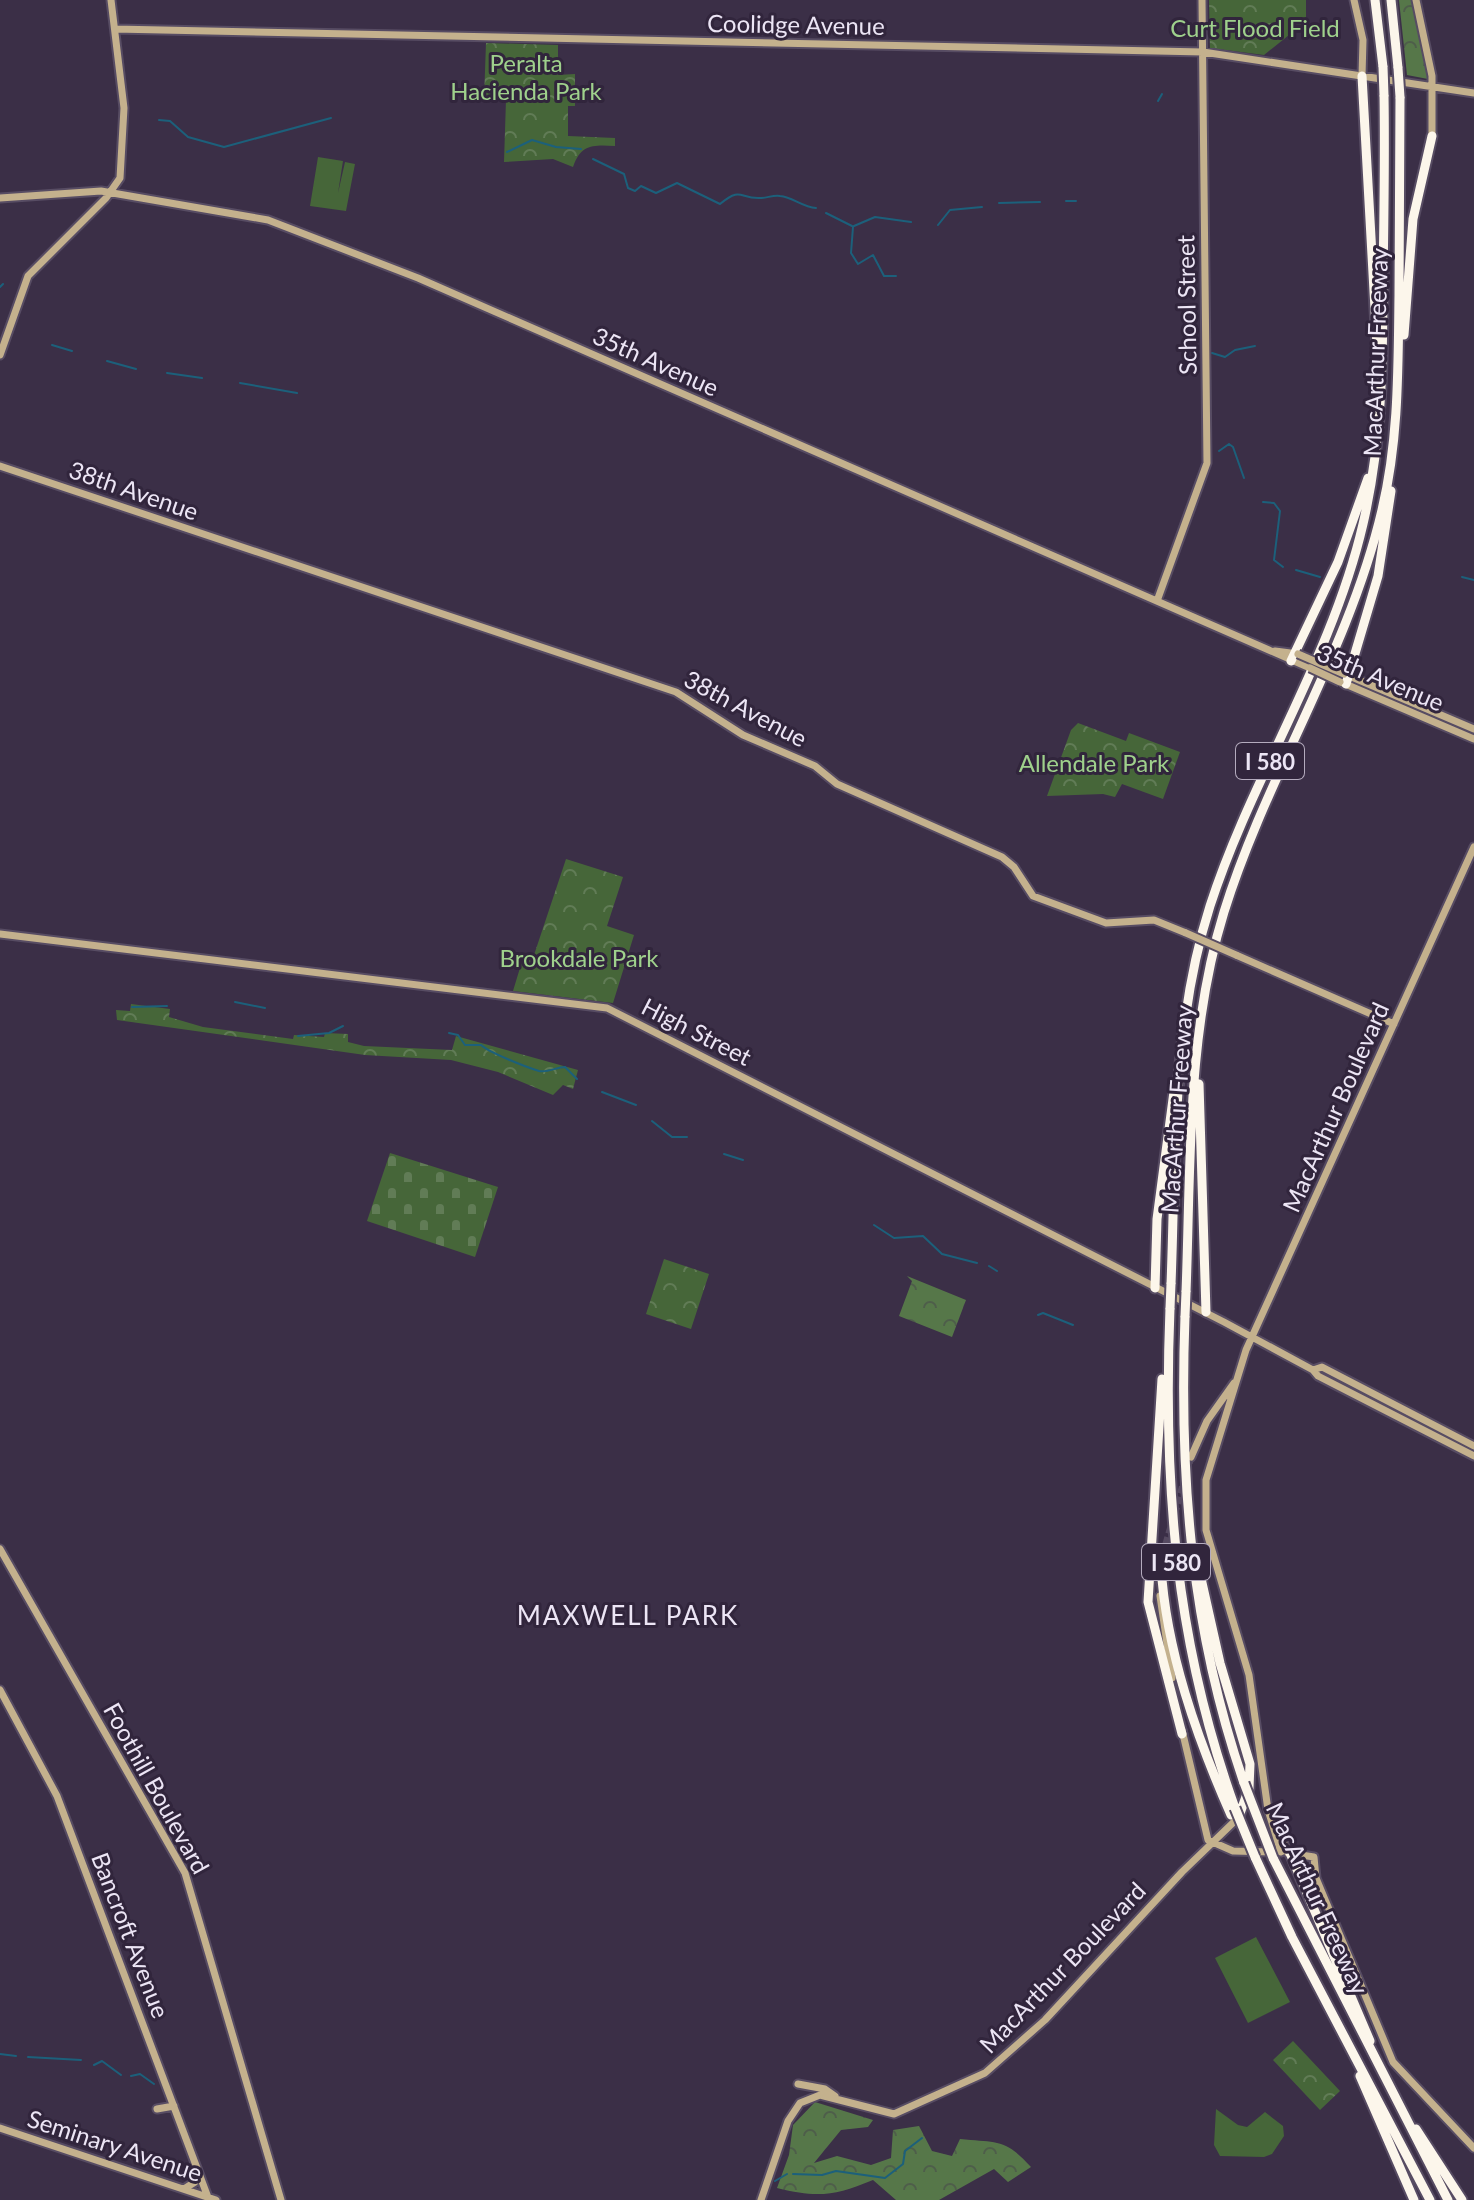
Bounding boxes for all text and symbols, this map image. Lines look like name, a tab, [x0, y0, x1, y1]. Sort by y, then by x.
street label: Coolidge Avenue	[707, 8, 885, 40]
park label: Curt Flood Field	[1170, 13, 1340, 42]
park label: Peralta Hacienda Park	[450, 48, 603, 105]
street label: School Street	[1170, 234, 1202, 375]
street label: MacArthur Freeway	[1357, 247, 1393, 457]
street label: 35th Avenue	[589, 320, 723, 402]
street label: 38th Avenue	[66, 454, 202, 526]
street label: 35th Avenue	[1313, 637, 1449, 717]
street label: 38th Avenue	[680, 664, 812, 752]
road number: I 580	[1236, 743, 1304, 779]
park label: Allendale Park	[1019, 748, 1170, 777]
park label: Brookdale Park	[499, 943, 659, 972]
street label: High Street	[637, 991, 757, 1071]
street label: MacArthur Boulevard	[1276, 998, 1394, 1216]
street label: MacArthur Freeway	[1154, 1003, 1198, 1214]
road number: I 580	[1142, 1544, 1210, 1580]
district label: MAXWELL PARK	[517, 1599, 739, 1631]
street label: Foothill Boulevard	[98, 1697, 216, 1879]
street label: MacArthur Freeway	[1261, 1797, 1376, 1999]
street label: Bancroft Avenue	[86, 1848, 176, 2022]
street label: MacArthur Boulevard	[973, 1876, 1151, 2058]
street label: Seminary Avenue	[24, 2103, 206, 2187]

